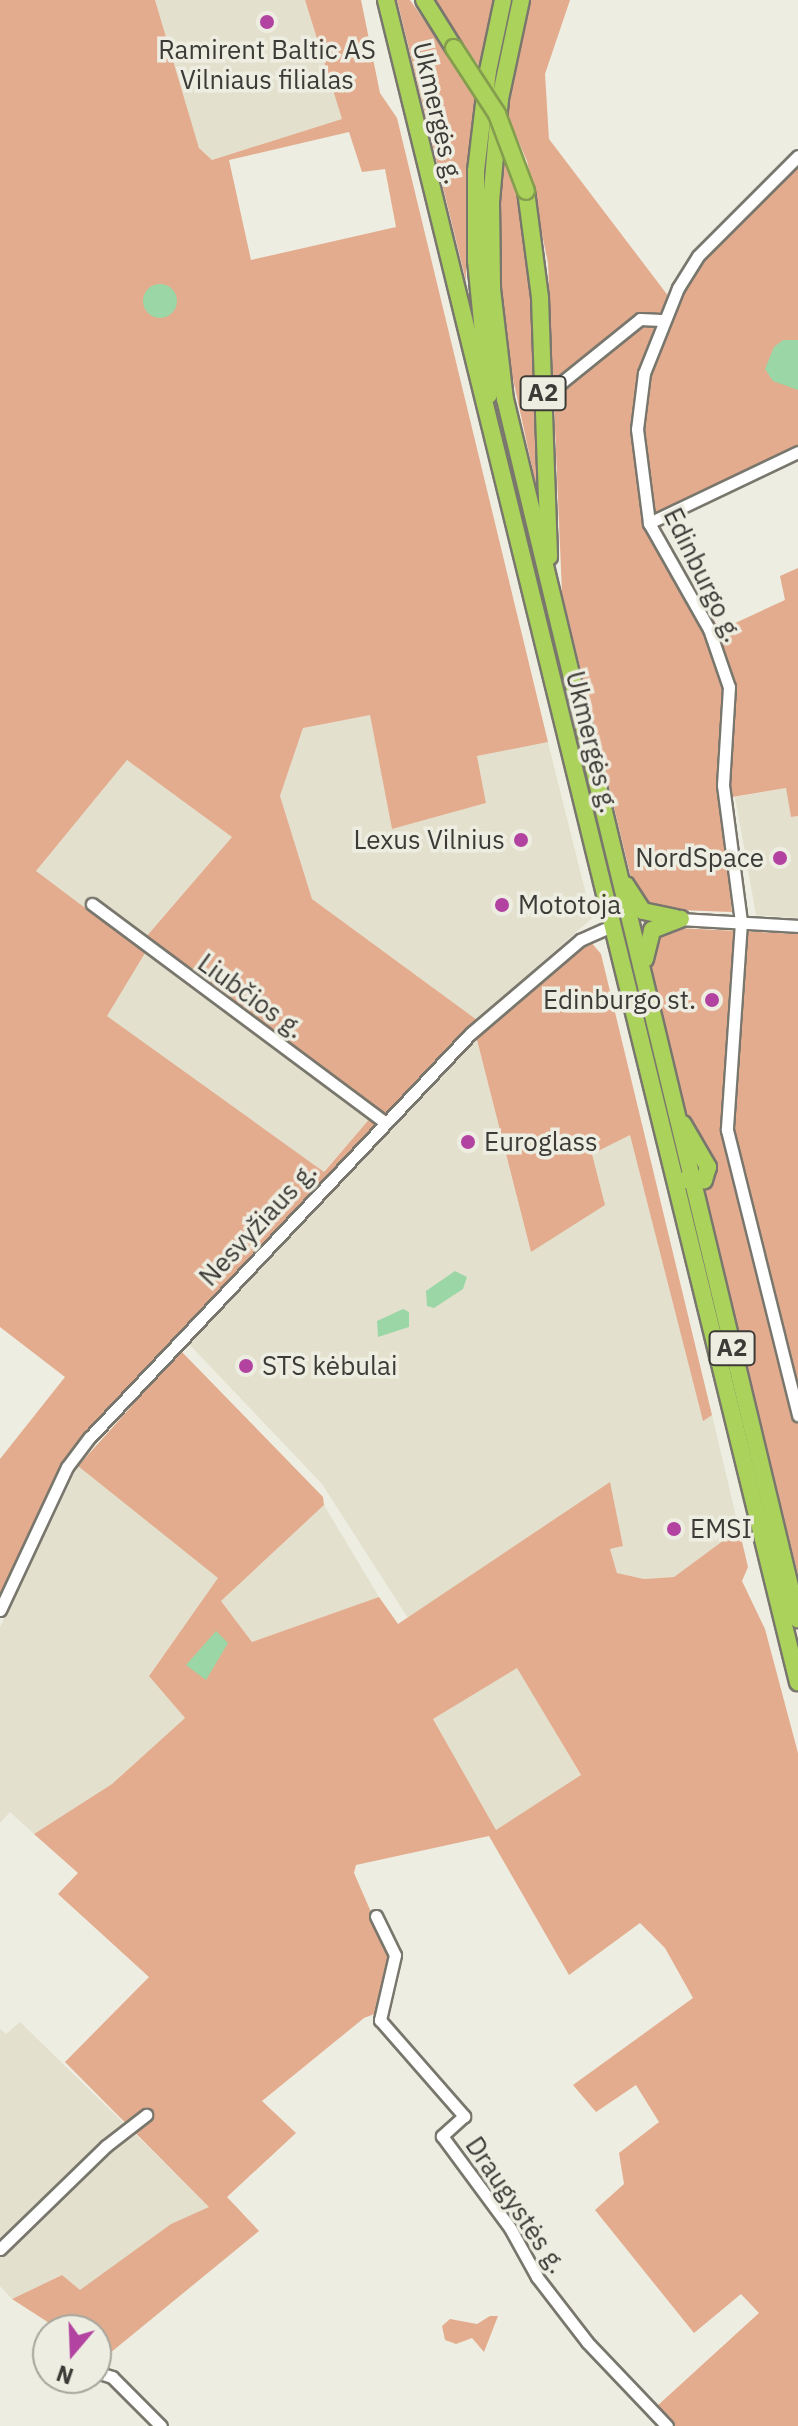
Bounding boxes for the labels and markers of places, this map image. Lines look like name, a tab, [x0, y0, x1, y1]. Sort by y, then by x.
marker: Ramirent Baltic AS Vilniaus filialas	[258, 13, 276, 31]
place label: Ramirent Baltic AS Vilniaus filialas	[158, 34, 376, 96]
place label: Lexus Vilnius	[353, 824, 505, 856]
marker: Lexus Vilnius	[512, 831, 530, 849]
place label: NordSpace	[635, 842, 764, 874]
marker: NordSpace	[771, 849, 789, 867]
place label: Mototoja	[518, 889, 621, 921]
marker: Mototoja	[493, 896, 511, 914]
place label: Edinburgo st.	[543, 984, 696, 1016]
marker: Edinburgo st.	[703, 991, 721, 1009]
place label: Euroglass	[484, 1126, 598, 1158]
marker: Euroglass	[459, 1133, 477, 1151]
place label: STS kėbulai	[262, 1350, 397, 1382]
marker: STS kėbulai	[237, 1357, 255, 1375]
place label: EMSI	[690, 1513, 752, 1545]
marker: EMSI	[665, 1520, 683, 1538]

